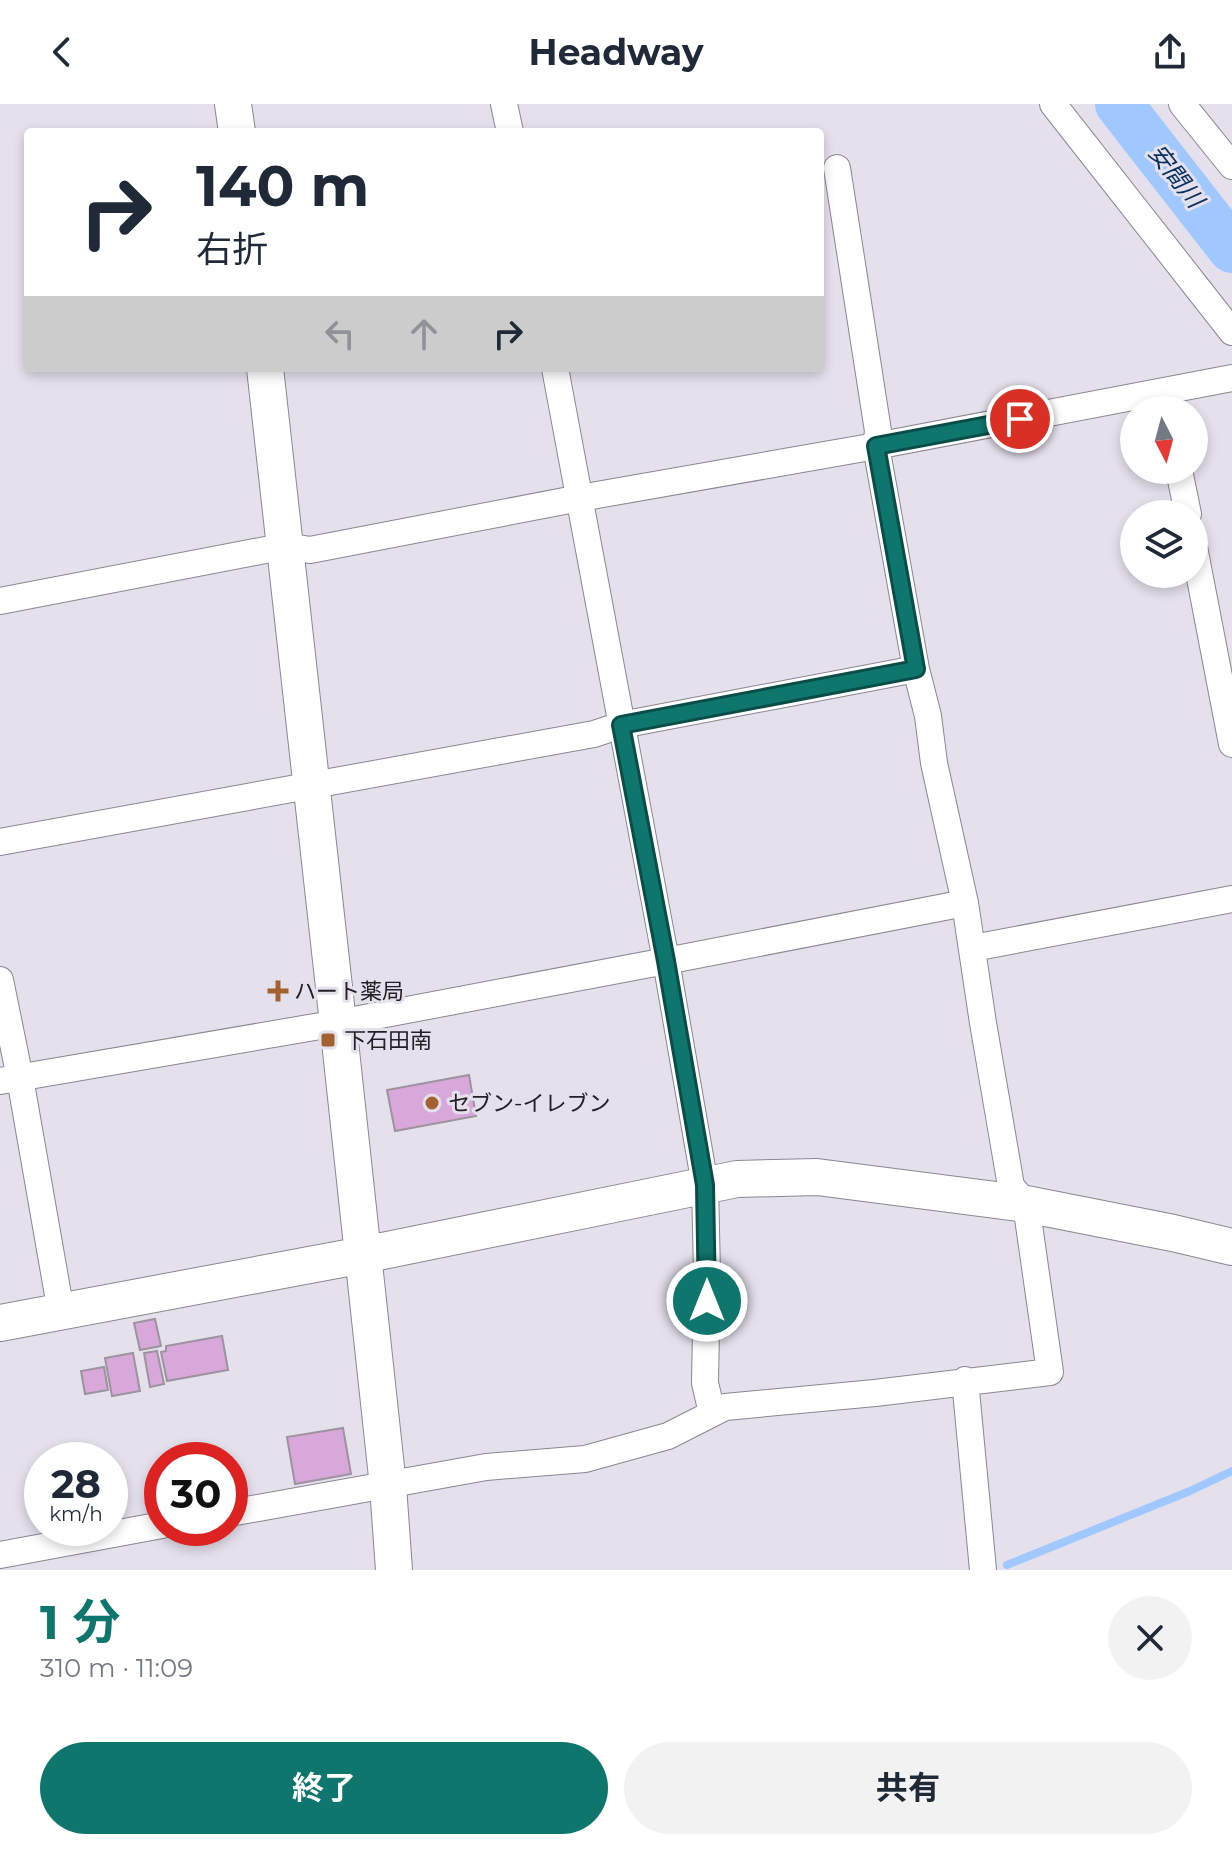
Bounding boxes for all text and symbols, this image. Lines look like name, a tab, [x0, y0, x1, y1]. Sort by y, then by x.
icon: back	[40, 30, 84, 74]
text: Headway	[529, 30, 703, 74]
icon: share	[1148, 30, 1192, 74]
water label: 安間川	[1143, 138, 1212, 215]
text: 140 m	[196, 152, 369, 220]
icon: right	[64, 160, 168, 264]
text: 右折	[196, 227, 268, 271]
icon: left	[318, 312, 362, 356]
icon: ahead	[402, 312, 446, 356]
icon: right	[486, 312, 530, 356]
pin	[986, 385, 1054, 453]
north arrow	[1120, 396, 1208, 484]
map controls	[1120, 396, 1208, 588]
icon: arrive	[998, 397, 1042, 441]
button: layers	[1120, 500, 1208, 588]
place label: ハート薬局	[294, 978, 404, 1005]
marker: ハート薬局	[269, 982, 287, 1000]
place label: 下石田南	[344, 1027, 432, 1054]
marker: 下石田南	[319, 1031, 337, 1049]
place label: セブン-イレブン	[448, 1090, 610, 1117]
marker: セブン-イレブン	[423, 1094, 441, 1112]
position arrow	[665, 1259, 749, 1343]
speed limit sign: 30	[144, 1442, 248, 1546]
text: 28	[51, 1459, 101, 1508]
text: km/h	[49, 1502, 103, 1526]
text: 1 分	[40, 1593, 120, 1651]
button: close	[1108, 1596, 1192, 1680]
text: 310 m · 11:09	[40, 1652, 193, 1684]
button: 終了	[40, 1742, 608, 1834]
button: 共有	[624, 1742, 1192, 1834]

